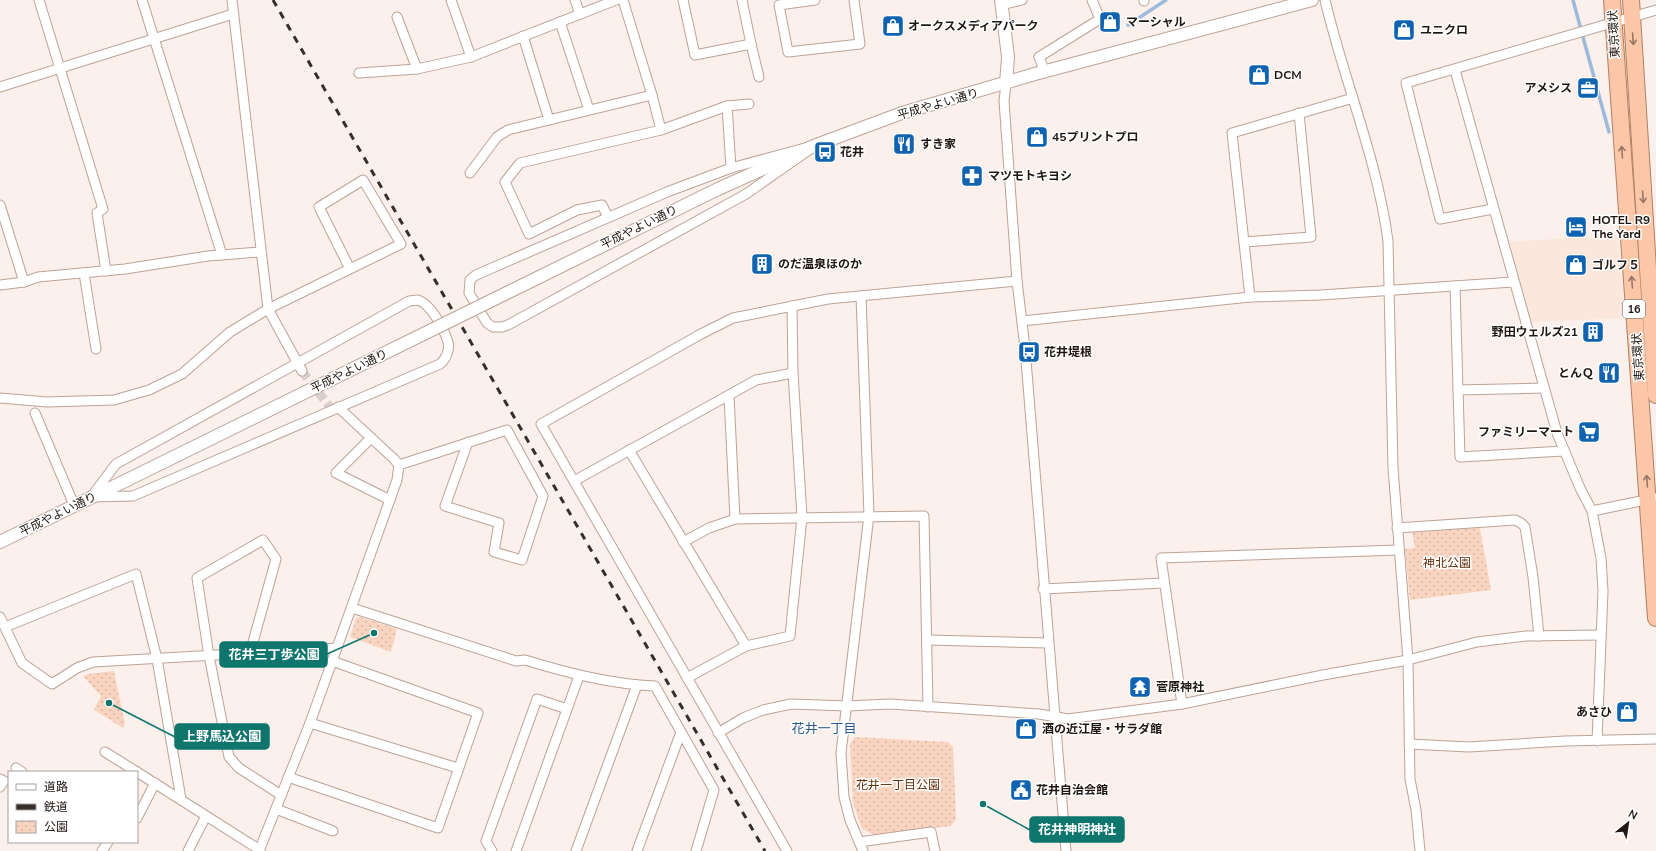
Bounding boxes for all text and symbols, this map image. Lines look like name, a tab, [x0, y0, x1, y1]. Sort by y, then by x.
shop icon: マーシャル	[1097, 9, 1123, 35]
street label: 東京環状	[1605, 10, 1623, 58]
shop icon: オークスメディアパーク	[880, 13, 906, 39]
place label: マーシャル	[1126, 14, 1186, 30]
shop icon: ユニクロ	[1391, 17, 1417, 43]
place label: オークスメディアパーク	[908, 18, 1039, 34]
place label: ユニクロ	[1420, 22, 1468, 38]
one-way arrow	[1630, 32, 1637, 45]
shop icon: DCM	[1246, 62, 1272, 88]
place label: DCM	[1274, 67, 1302, 83]
office icon: アメシス	[1575, 75, 1601, 101]
place label: アメシス	[1525, 80, 1572, 96]
street label: 平成やよい通り	[895, 85, 981, 123]
shop icon: 45プリントプロ	[1024, 124, 1050, 150]
place label: 45プリントプロ	[1052, 129, 1138, 145]
restaurant icon: すき家	[891, 131, 917, 157]
place label: すき家	[920, 136, 956, 152]
bus stop icon: 花井	[812, 139, 838, 165]
place label: 花井	[840, 144, 864, 160]
one-way arrow	[1619, 146, 1626, 159]
pharmacy icon: マツモトキヨシ	[959, 163, 985, 189]
place label: マツモトキヨシ	[988, 168, 1072, 184]
one-way arrow	[1640, 190, 1647, 203]
street label: 平成やよい通り	[598, 201, 680, 253]
place label: HOTEL R9 The Yard	[1592, 212, 1650, 242]
hotel icon: HOTEL R9 The Yard	[1563, 214, 1589, 240]
building icon: のだ温泉ほのか	[749, 251, 775, 277]
shop icon: ゴルフ５	[1563, 252, 1589, 278]
place label: のだ温泉ほのか	[778, 256, 862, 272]
place label: ゴルフ５	[1592, 257, 1640, 273]
one-way arrow	[1628, 276, 1635, 289]
road number: 16	[1623, 300, 1645, 318]
building icon: 野田ウェルズ21	[1580, 319, 1606, 345]
place label: 野田ウェルズ21	[1492, 324, 1578, 340]
street label: 東京環状	[1628, 332, 1648, 382]
bus stop icon: 花井堤根	[1016, 339, 1042, 365]
place label: 花井堤根	[1044, 344, 1092, 360]
street label: 平成やよい通り	[308, 345, 390, 397]
restaurant icon: とんＱ	[1596, 360, 1622, 386]
place label: とんＱ	[1558, 365, 1594, 381]
supermarket icon: ファミリーマート	[1576, 419, 1602, 445]
place label: ファミリーマート	[1478, 424, 1574, 440]
one-way arrow	[1644, 475, 1651, 488]
street label: 平成やよい通り	[17, 488, 99, 540]
park label: 神北公園	[1423, 555, 1471, 571]
callout: 花井三丁歩公園	[220, 642, 327, 667]
text: 花井三丁歩公園	[228, 646, 320, 664]
temple icon: 菅原神社	[1127, 674, 1153, 700]
place label: 菅原神社	[1156, 679, 1204, 695]
shop icon: あさひ	[1614, 699, 1640, 725]
place label: あさひ	[1576, 704, 1612, 720]
shop icon: 酒の近江屋・サラダ館	[1013, 716, 1039, 742]
district label: 花井一丁目	[791, 720, 857, 738]
place label: 酒の近江屋・サラダ館	[1042, 721, 1162, 737]
callout: 上野馬込公園	[175, 724, 269, 749]
text: 上野馬込公園	[183, 728, 261, 746]
legend	[8, 771, 138, 843]
park label: 花井一丁目公園	[856, 777, 940, 793]
public building icon: 花井自治会館	[1008, 777, 1034, 803]
text: 道路	[44, 779, 68, 795]
place label: 花井自治会館	[1036, 782, 1108, 798]
text: 鉄道	[44, 799, 68, 815]
north arrow	[1608, 803, 1648, 843]
text: N	[1625, 806, 1640, 823]
callout: 花井神明神社	[1030, 817, 1124, 842]
text: 公園	[44, 819, 68, 835]
text: 花井神明神社	[1038, 821, 1116, 839]

